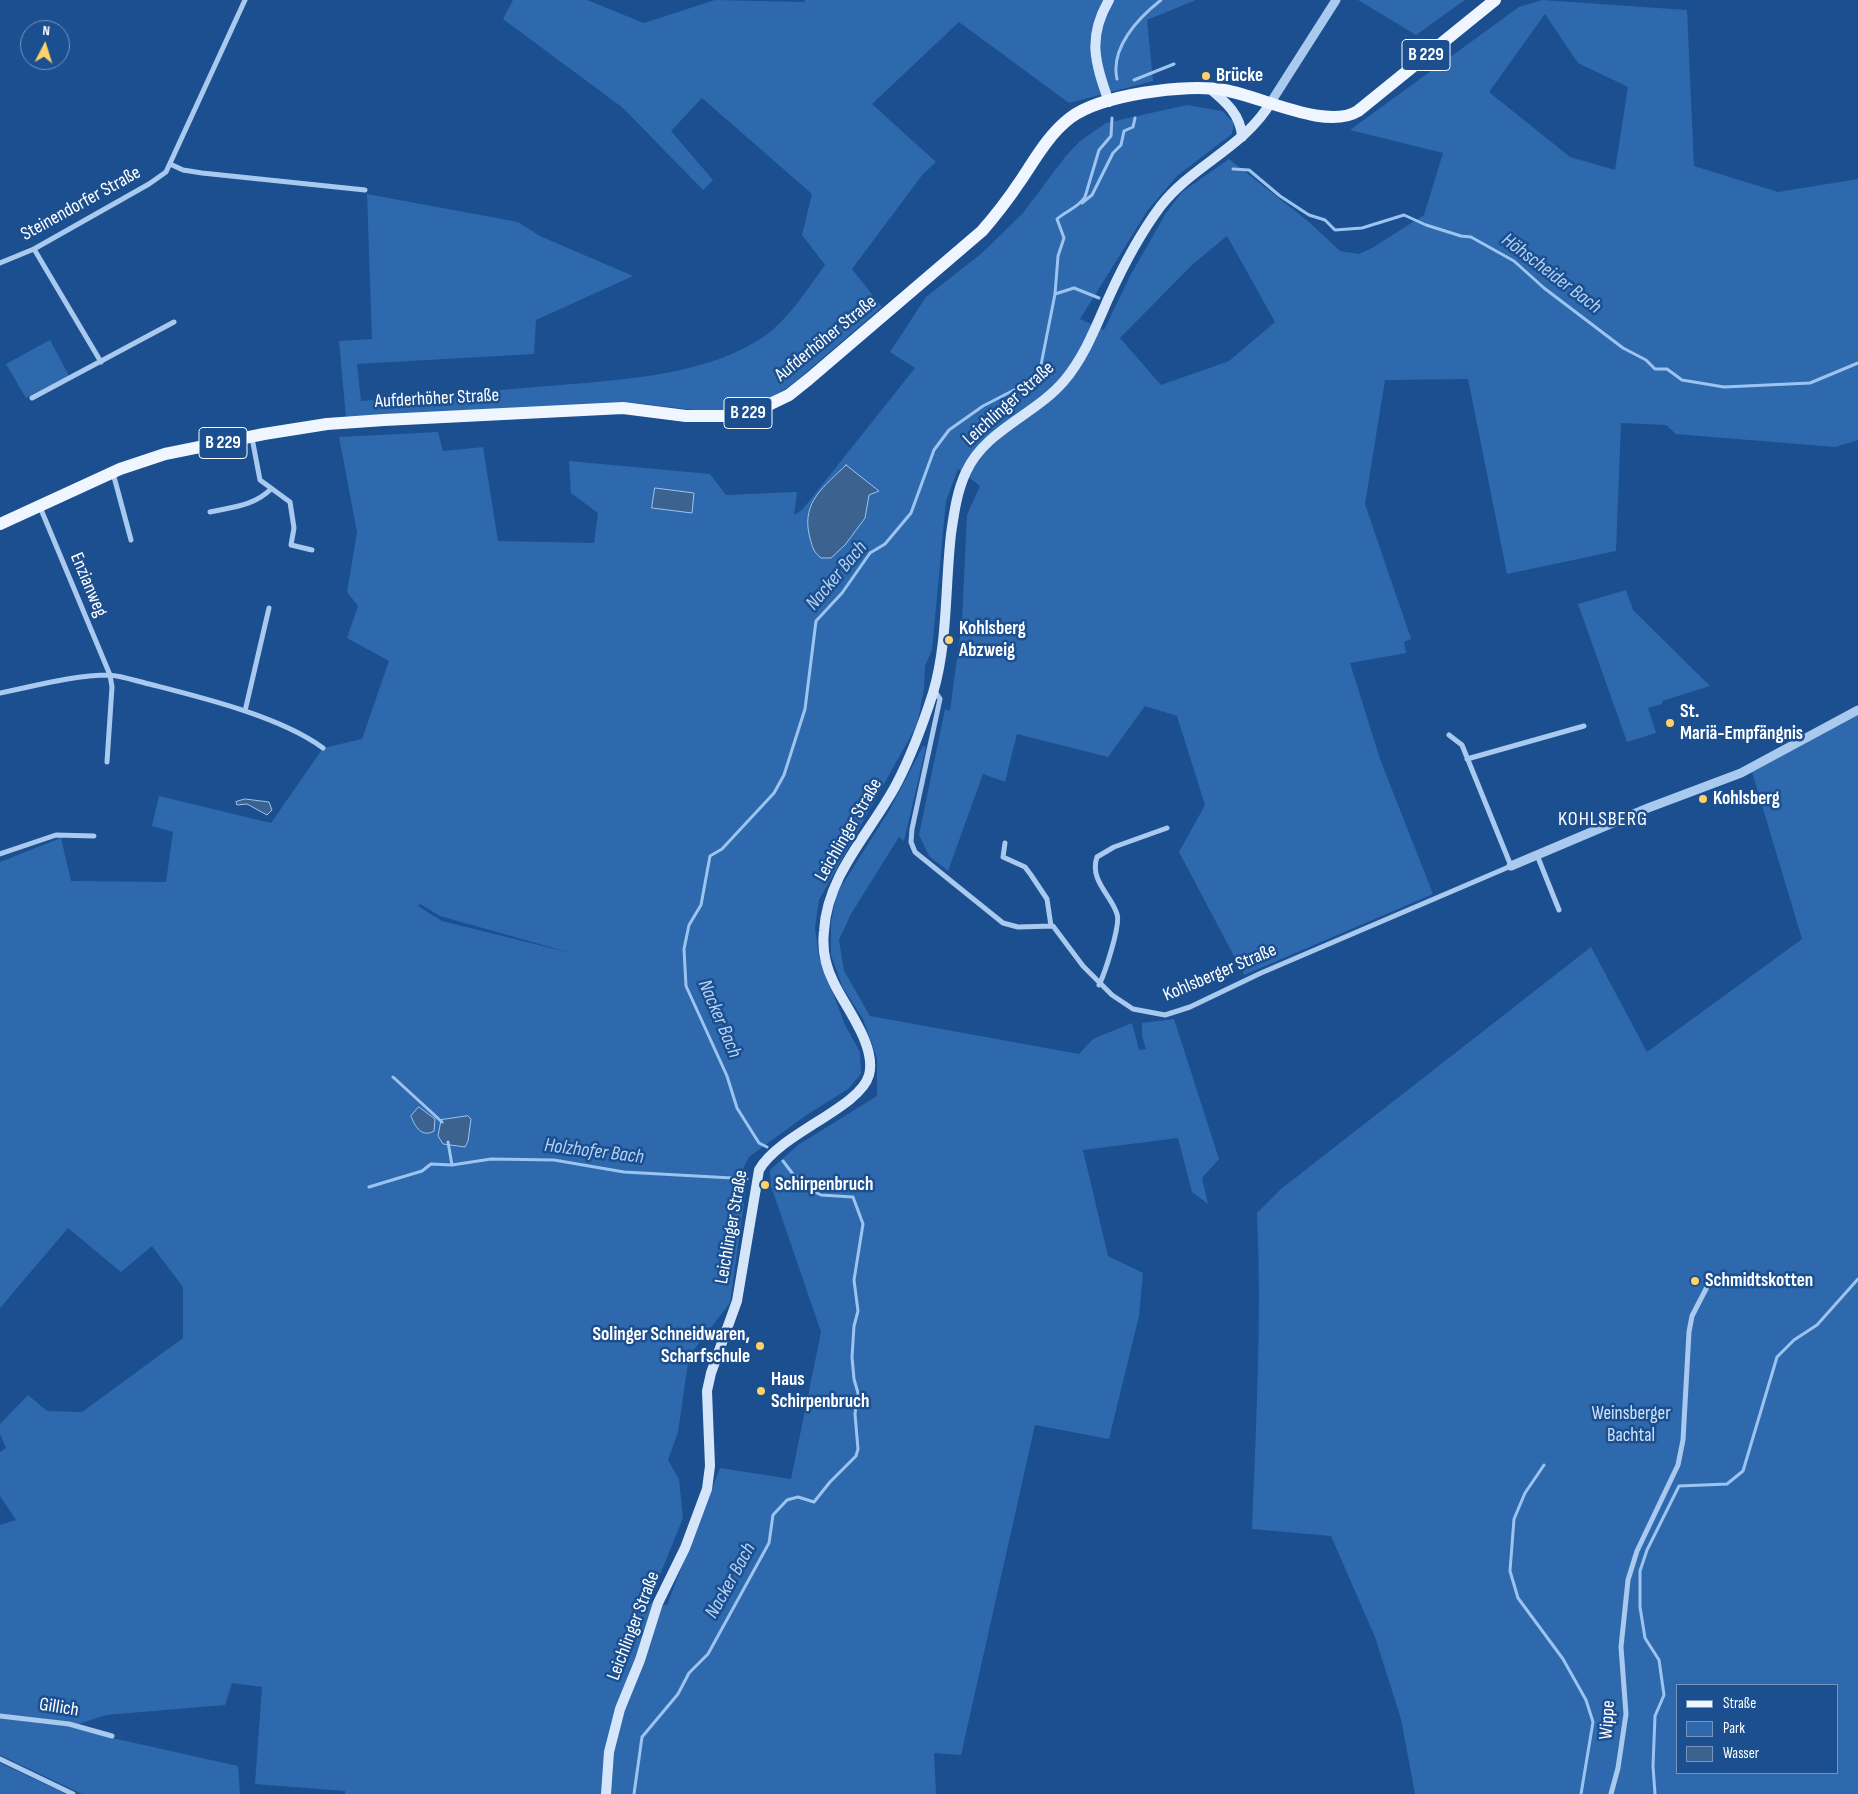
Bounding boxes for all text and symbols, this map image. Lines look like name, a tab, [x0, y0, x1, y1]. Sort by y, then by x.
north arrow	[20, 20, 70, 70]
text: N	[42, 22, 51, 39]
road number: B 229	[1402, 40, 1450, 70]
place label: Brücke	[1216, 65, 1263, 87]
marker: Brücke	[1200, 70, 1212, 82]
street label: Steinendorfer Straße	[17, 162, 145, 246]
water label: Höhscheider Bach	[1496, 229, 1606, 319]
street label: Aufderhöher Straße	[770, 291, 882, 387]
street label: Leichlinger Straße	[959, 357, 1059, 451]
street label: Aufderhöher Straße	[374, 384, 500, 414]
road number: B 229	[724, 398, 772, 428]
road number: B 229	[199, 428, 247, 458]
water label: Nacker Bach	[801, 537, 873, 615]
street label: Enzianweg	[64, 549, 112, 621]
place label: Kohlsberg Abzweig	[959, 618, 1026, 662]
marker: Kohlsberg Abzweig	[943, 634, 955, 646]
place label: St. Mariä-Empfängnis	[1680, 701, 1803, 745]
marker: St. Mariä-Empfängnis	[1664, 717, 1676, 729]
street label: Leichlinger Straße	[810, 775, 888, 885]
place label: Kohlsberg	[1713, 788, 1780, 810]
marker: Kohlsberg	[1697, 793, 1709, 805]
district label: KOHLSBERG	[1557, 808, 1649, 832]
street label: Kohlsberger Straße	[1160, 939, 1280, 1007]
water label: Nacker Bach	[692, 976, 746, 1062]
water label: Holzhofer Bach	[543, 1134, 645, 1170]
street label: Leichlinger Straße	[711, 1168, 753, 1286]
place label: Schirpenbruch	[775, 1174, 873, 1196]
marker: Schirpenbruch	[759, 1179, 771, 1191]
place label: Schmidtskotten	[1705, 1270, 1813, 1292]
marker: Schmidtskotten	[1689, 1275, 1701, 1287]
place label: Solinger Schneidwaren, Scharfschule	[592, 1324, 750, 1368]
marker: Solinger Schneidwaren, Scharfschule	[754, 1340, 766, 1352]
place label: Haus Schirpenbruch	[771, 1369, 869, 1413]
marker: Haus Schirpenbruch	[755, 1385, 767, 1397]
park label: Weinsberger Bachtal	[1591, 1403, 1671, 1447]
water label: Nacker Bach	[700, 1539, 762, 1623]
street label: Leichlinger Straße	[603, 1568, 665, 1684]
legend	[1676, 1684, 1838, 1774]
street label: Gillich	[38, 1694, 80, 1722]
text: Straße	[1723, 1694, 1756, 1713]
street label: Wippe	[1595, 1700, 1621, 1740]
text: Park	[1723, 1719, 1745, 1738]
text: Wasser	[1723, 1744, 1759, 1763]

